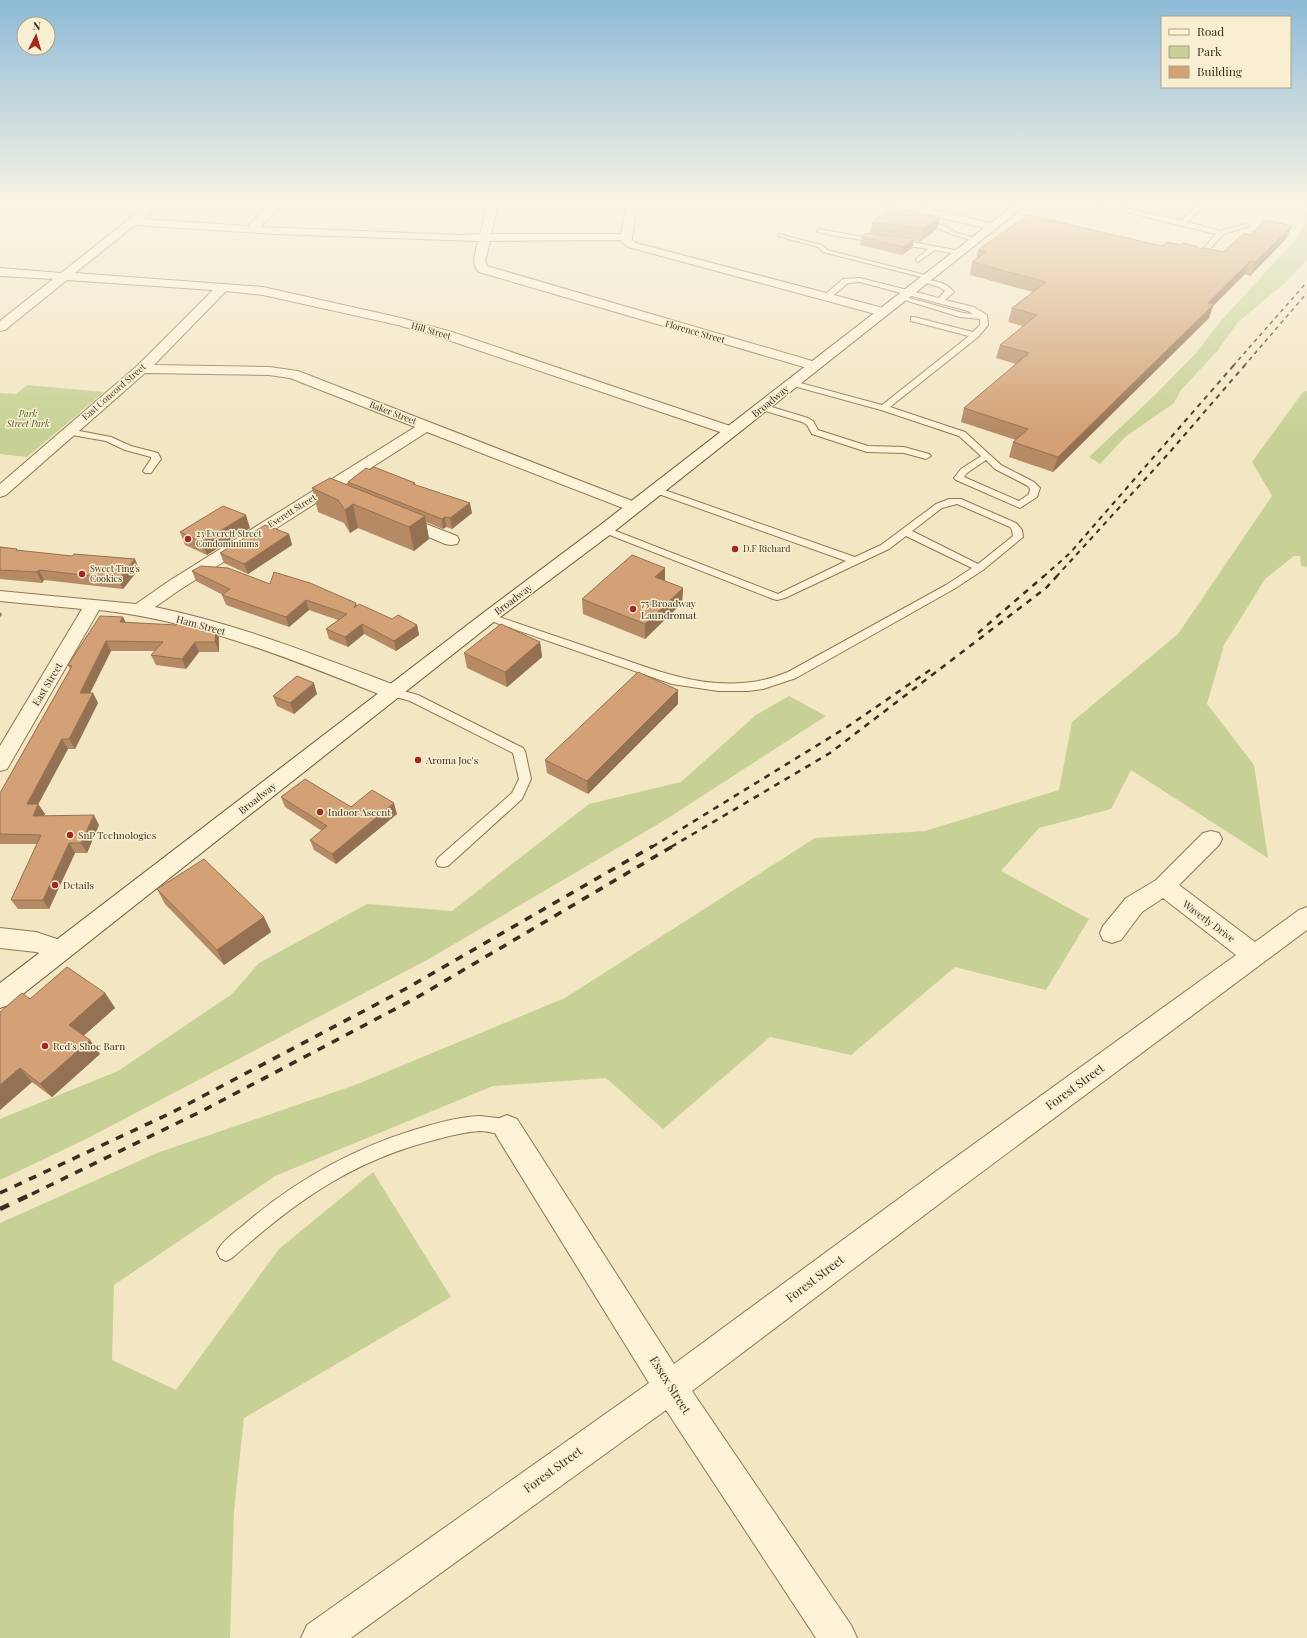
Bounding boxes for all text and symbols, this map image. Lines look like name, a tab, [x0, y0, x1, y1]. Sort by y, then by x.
north arrow	[16, 16, 56, 56]
legend	[1161, 16, 1291, 88]
text: N	[32, 18, 42, 33]
text: Road	[1197, 23, 1224, 39]
text: Park	[1197, 43, 1222, 59]
text: Building	[1197, 63, 1243, 79]
street label: Florence Street	[664, 317, 727, 346]
street label: Hill Street	[410, 319, 453, 342]
street label: East Concord Street	[79, 360, 148, 422]
street label: Broadway	[748, 382, 792, 420]
street label: Baker Street	[368, 398, 419, 427]
park label: Park Street Park	[5, 407, 50, 429]
street label: Everett Street	[265, 490, 319, 530]
place label: 23 Everett Street Condominiums	[196, 527, 262, 549]
marker: 23 Everett Street Condominiums	[183, 534, 193, 544]
place label: D.F Richard	[743, 542, 791, 554]
marker: D.F Richard	[730, 544, 740, 554]
place label: Sweet Ting's Cookies	[90, 562, 140, 584]
marker: Sweet Ting's Cookies	[77, 569, 87, 579]
street label: Broadway	[491, 580, 535, 618]
place label: 75 Broadway Laundromat	[641, 596, 697, 622]
marker: 75 Broadway Laundromat	[628, 604, 638, 614]
street label: Ham Street	[175, 612, 228, 638]
street label: East Street	[29, 659, 66, 708]
place label: Aroma Joe's	[425, 753, 478, 767]
marker: Aroma Joe's	[413, 755, 423, 765]
street label: Broadway	[235, 779, 279, 817]
place label: Indoor Ascent	[328, 805, 391, 819]
marker: Indoor Ascent	[315, 807, 325, 817]
place label: SnP Technologies	[78, 828, 156, 842]
marker: SnP Technologies	[65, 830, 75, 840]
place label: Details	[63, 878, 94, 892]
marker: Details	[50, 880, 60, 890]
street label: Waverly Drive	[1179, 896, 1238, 945]
place label: Red's Shoe Barn	[53, 1039, 125, 1053]
marker: Red's Shoe Barn	[40, 1041, 50, 1051]
street label: Forest Street	[1042, 1059, 1108, 1113]
street label: Forest Street	[782, 1251, 847, 1305]
street label: Essex Street	[647, 1353, 695, 1417]
street label: Forest Street	[520, 1442, 586, 1496]

